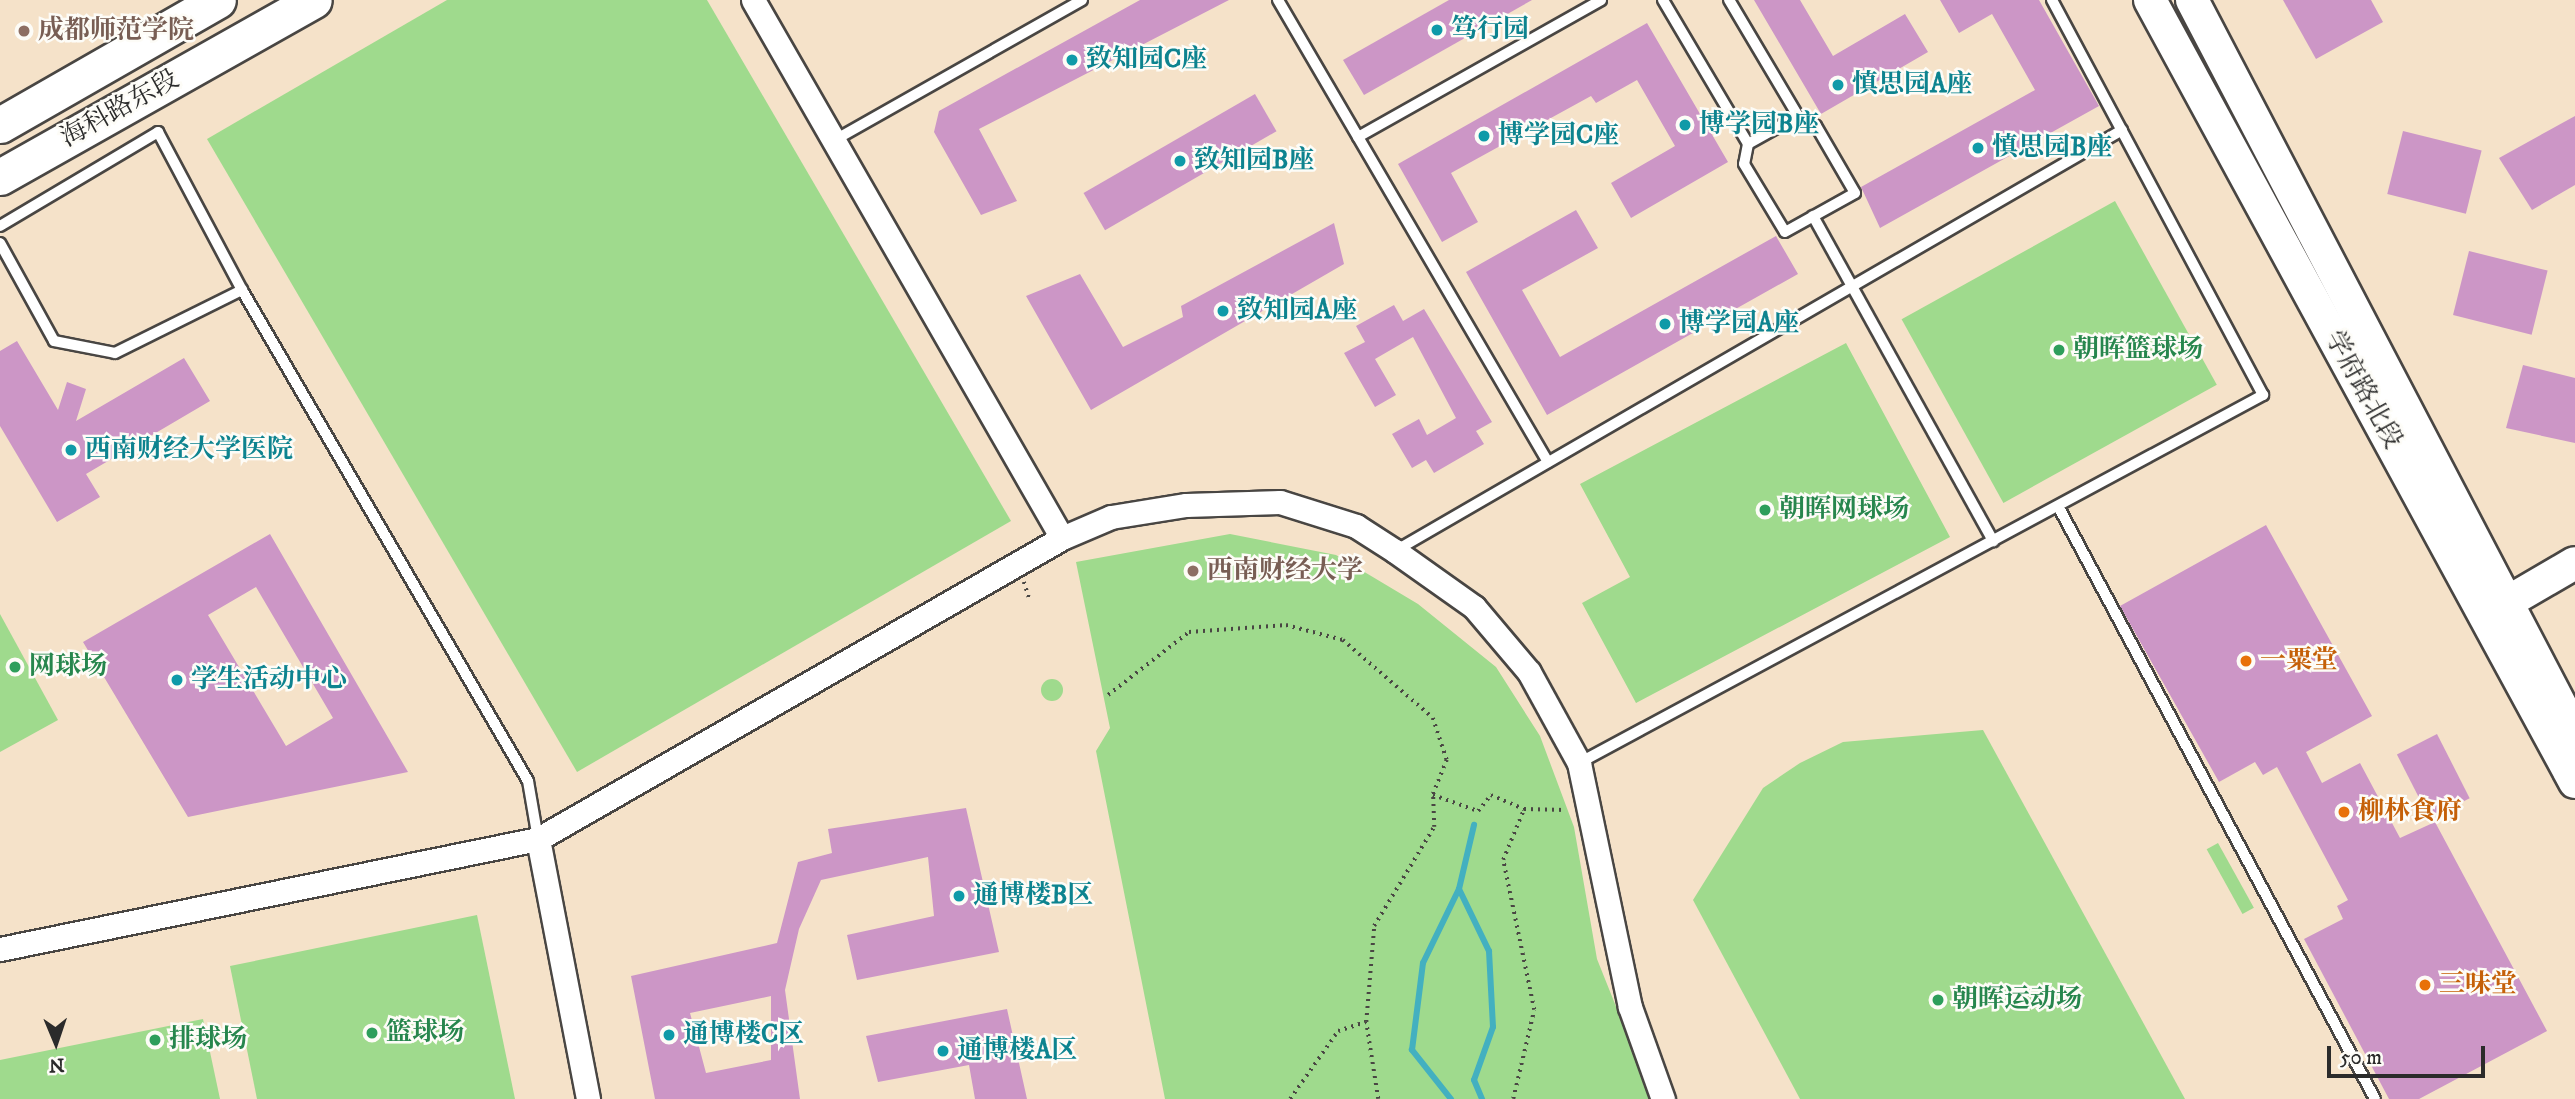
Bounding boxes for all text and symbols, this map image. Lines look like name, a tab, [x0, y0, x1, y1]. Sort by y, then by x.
place label: 笃行园	[1451, 14, 1529, 46]
place label: 成都师范学院	[38, 15, 194, 47]
marker: 笃行园	[1429, 22, 1445, 38]
marker: 成都师范学院	[16, 23, 32, 39]
place label: 致知园C座	[1086, 44, 1207, 76]
marker: 致知园C座	[1064, 52, 1080, 68]
street label: 海科路东段	[56, 64, 184, 154]
place label: 慎思园A座	[1852, 69, 1973, 101]
marker: 慎思园A座	[1830, 77, 1846, 93]
place label: 博学园B座	[1699, 109, 1819, 141]
marker: 博学园B座	[1677, 117, 1693, 133]
place label: 博学园C座	[1498, 120, 1619, 152]
marker: 博学园C座	[1476, 128, 1492, 144]
place label: 慎思园B座	[1992, 132, 2112, 164]
marker: 慎思园B座	[1970, 140, 1986, 156]
place label: 致知园B座	[1194, 145, 1314, 177]
marker: 致知园B座	[1172, 153, 1188, 169]
place label: 致知园A座	[1237, 295, 1358, 327]
marker: 致知园A座	[1215, 303, 1231, 319]
place label: 博学园A座	[1679, 308, 1800, 340]
marker: 博学园A座	[1657, 316, 1673, 332]
street label: 学府路北段	[2318, 326, 2408, 454]
place label: 朝晖篮球场	[2073, 334, 2203, 366]
marker: 朝晖篮球场	[2051, 342, 2067, 358]
place label: 西南财经大学医院	[85, 434, 293, 466]
marker: 西南财经大学医院	[63, 442, 79, 458]
place label: 朝晖网球场	[1779, 494, 1909, 526]
marker: 朝晖网球场	[1757, 502, 1773, 518]
place label: 西南财经大学	[1207, 555, 1363, 587]
marker: 西南财经大学	[1185, 563, 1201, 579]
place label: 一粟堂	[2260, 645, 2338, 677]
place label: 网球场	[29, 651, 107, 683]
marker: 一粟堂	[2238, 653, 2254, 669]
marker: 网球场	[7, 659, 23, 675]
place label: 学生活动中心	[191, 664, 347, 696]
marker: 学生活动中心	[169, 672, 185, 688]
place label: 柳林食府	[2358, 796, 2462, 828]
marker: 柳林食府	[2336, 804, 2352, 820]
place label: 通博楼B区	[973, 880, 1093, 912]
marker: 通博楼B区	[951, 888, 967, 904]
place label: 三味堂	[2439, 969, 2517, 1001]
marker: 三味堂	[2417, 977, 2433, 993]
place label: 朝晖运动场	[1952, 984, 2082, 1016]
marker: 朝晖运动场	[1930, 992, 1946, 1008]
north arrow	[21, 1008, 91, 1078]
place label: 篮球场	[386, 1017, 464, 1049]
place label: 通博楼C区	[683, 1019, 804, 1051]
place label: 排球场	[169, 1024, 247, 1056]
marker: 篮球场	[364, 1025, 380, 1041]
marker: 通博楼C区	[661, 1027, 677, 1043]
marker: 排球场	[147, 1032, 163, 1048]
scale bar	[2330, 1032, 2488, 1076]
place label: 通博楼A区	[957, 1035, 1078, 1067]
marker: 通博楼A区	[935, 1043, 951, 1059]
text: 50 m	[2340, 1045, 2382, 1071]
text: N	[49, 1053, 65, 1076]

